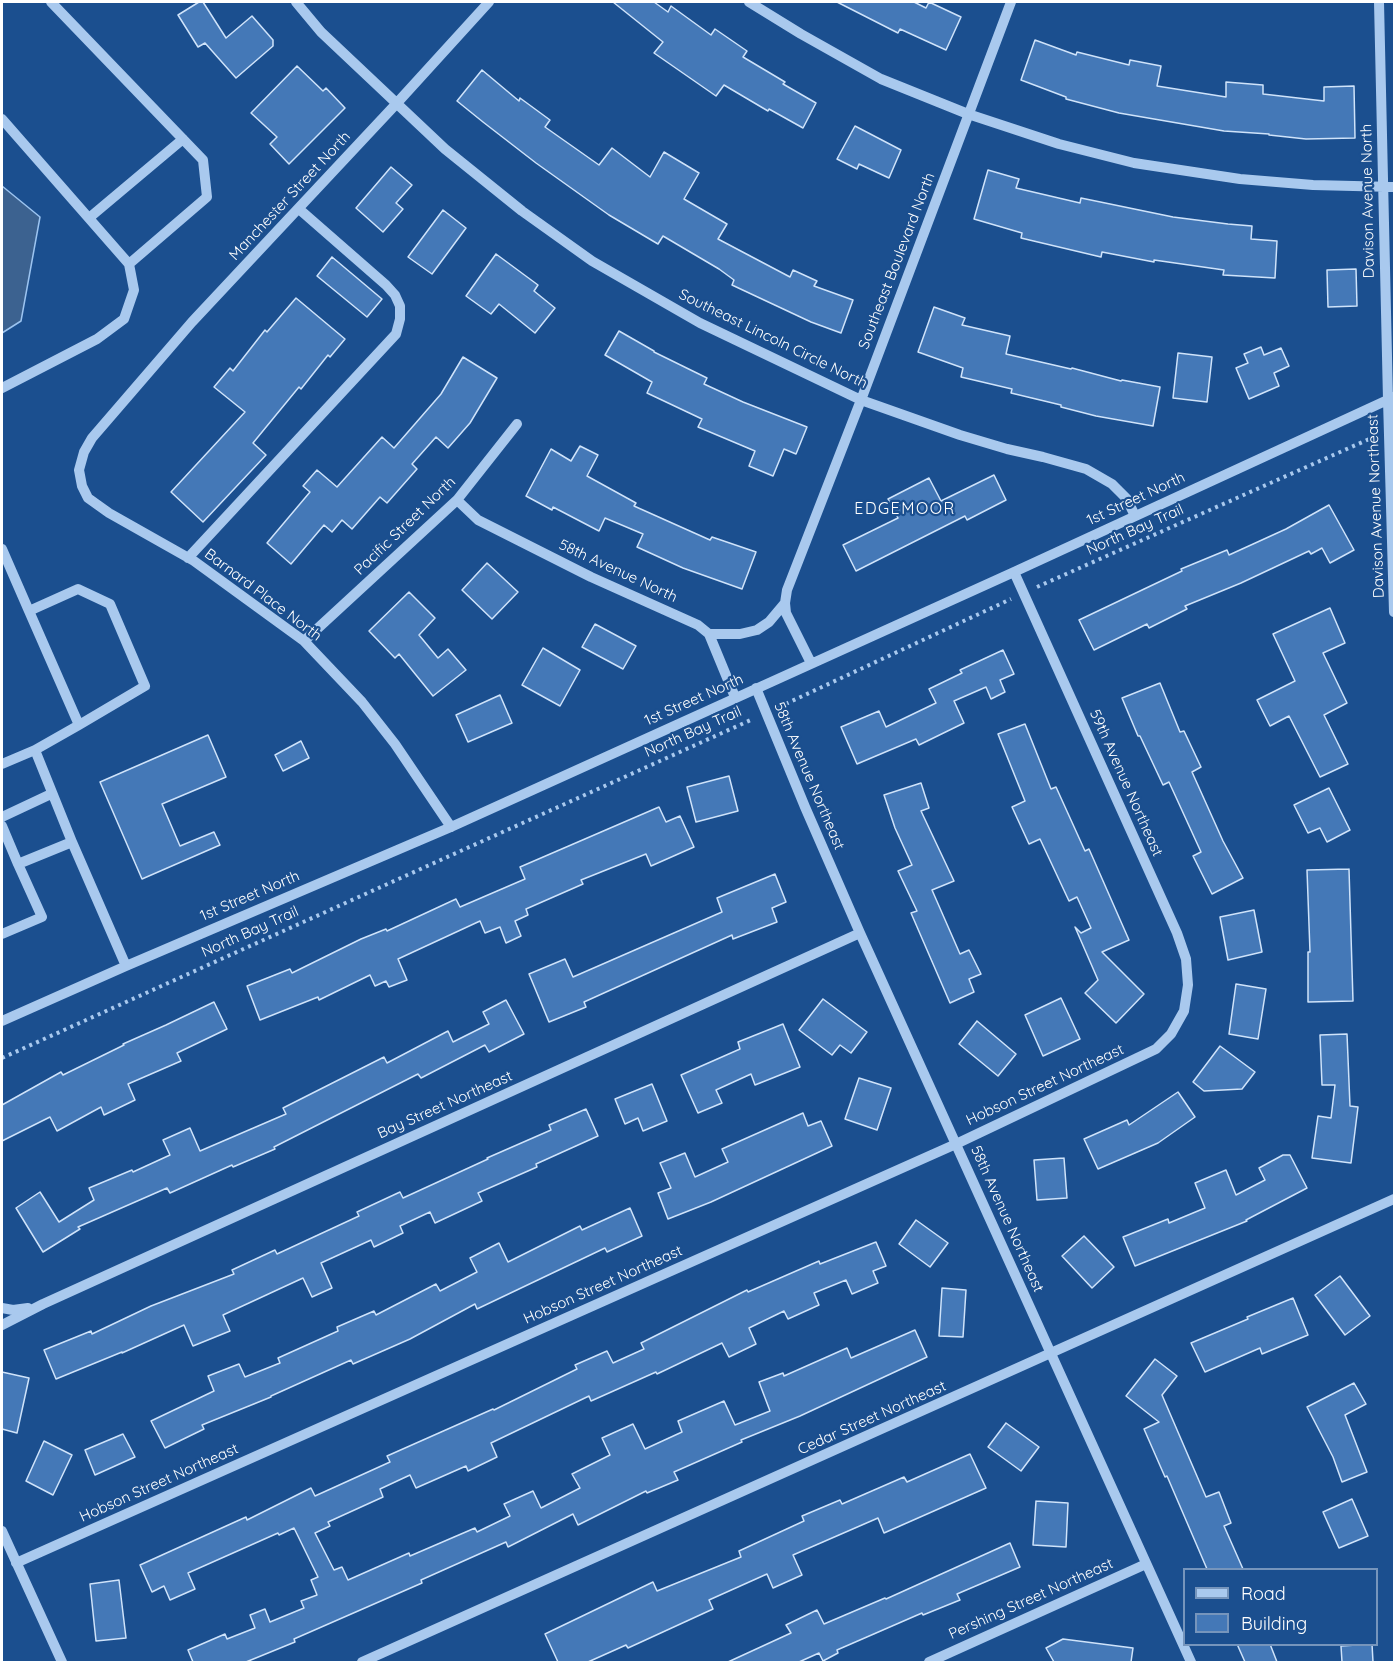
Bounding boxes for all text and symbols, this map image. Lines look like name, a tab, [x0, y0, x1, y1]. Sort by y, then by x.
street label: Davison Avenue North	[1358, 124, 1378, 278]
street label: Manchester Street North	[226, 128, 354, 264]
street label: Southeast Boulevard North	[855, 170, 939, 352]
street label: Southeast Lincoln Circle North	[676, 285, 870, 393]
street label: Davison Avenue Northeast	[1364, 414, 1388, 598]
street label: 1st Street North	[1084, 468, 1188, 530]
street label: Pacific Street North	[351, 473, 459, 579]
district label: EDGEMOOR	[854, 499, 956, 519]
street label: North Bay Trail	[1084, 501, 1186, 559]
street label: 58th Avenue North	[556, 536, 680, 606]
street label: Barnard Place North	[201, 545, 325, 645]
street label: 1st Street North	[642, 670, 746, 730]
street label: 58th Avenue Northeast	[770, 700, 848, 852]
street label: North Bay Trail	[642, 703, 744, 761]
street label: 59th Avenue Northeast	[1085, 707, 1167, 859]
street label: 1st Street North	[198, 867, 302, 925]
street label: North Bay Trail	[199, 903, 301, 961]
street label: Hobson Street Northeast	[963, 1040, 1127, 1130]
street label: Bay Street Northeast	[375, 1067, 515, 1143]
street label: 58th Avenue Northeast	[967, 1143, 1047, 1295]
street label: Hobson Street Northeast	[521, 1242, 685, 1328]
street label: Cedar Street Northeast	[795, 1377, 949, 1459]
street label: Hobson Street Northeast	[77, 1440, 241, 1526]
street label: Pershing Street Northeast	[946, 1555, 1116, 1643]
legend	[1183, 1568, 1378, 1646]
text: Road	[1241, 1582, 1286, 1605]
text: Building	[1241, 1612, 1307, 1635]

